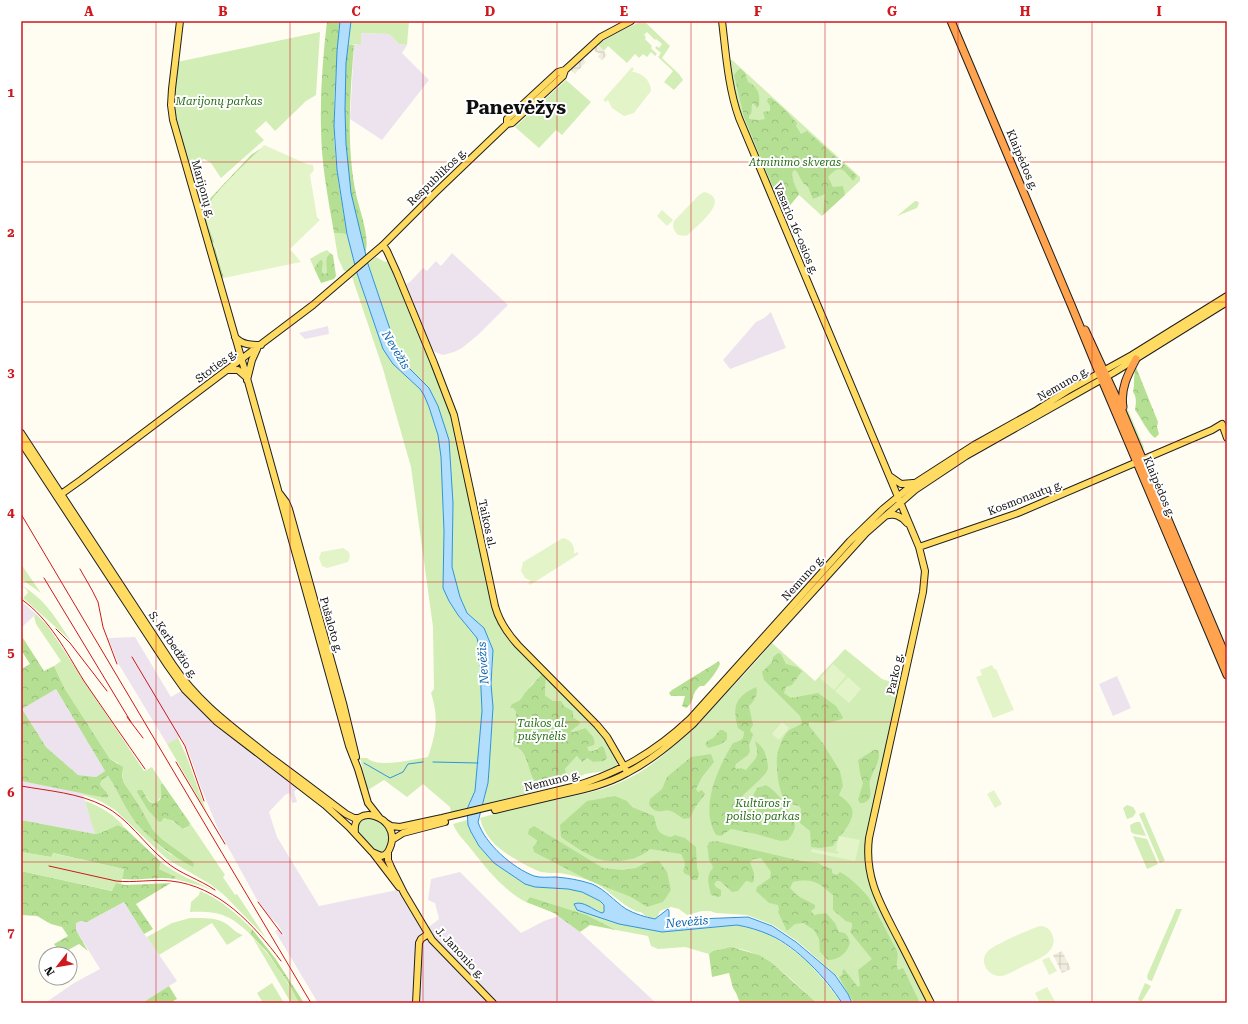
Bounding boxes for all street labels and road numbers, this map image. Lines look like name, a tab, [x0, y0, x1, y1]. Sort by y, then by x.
street label: Klaipėdos g.	[1003, 128, 1041, 192]
street label: Respublikos g.	[405, 145, 469, 208]
street label: Marijonų g.	[189, 158, 218, 220]
street label: Vasario 16-osios g.	[771, 181, 821, 277]
street label: Stoties g.	[193, 346, 239, 386]
street label: Nemuno g.	[1035, 364, 1091, 404]
street label: Klaipėdos g.	[1140, 455, 1178, 519]
street label: Kosmonautų g.	[986, 478, 1064, 518]
street label: Taikos al.	[475, 498, 499, 550]
street label: Nemuno g.	[779, 552, 827, 603]
street label: Pušaloto g.	[317, 596, 345, 655]
street label: S. Kerbedžio g.	[146, 609, 200, 681]
street label: Parko g.	[884, 652, 906, 696]
street label: Nemuno g.	[523, 768, 581, 794]
street label: J. Janonio g.	[433, 925, 487, 982]

